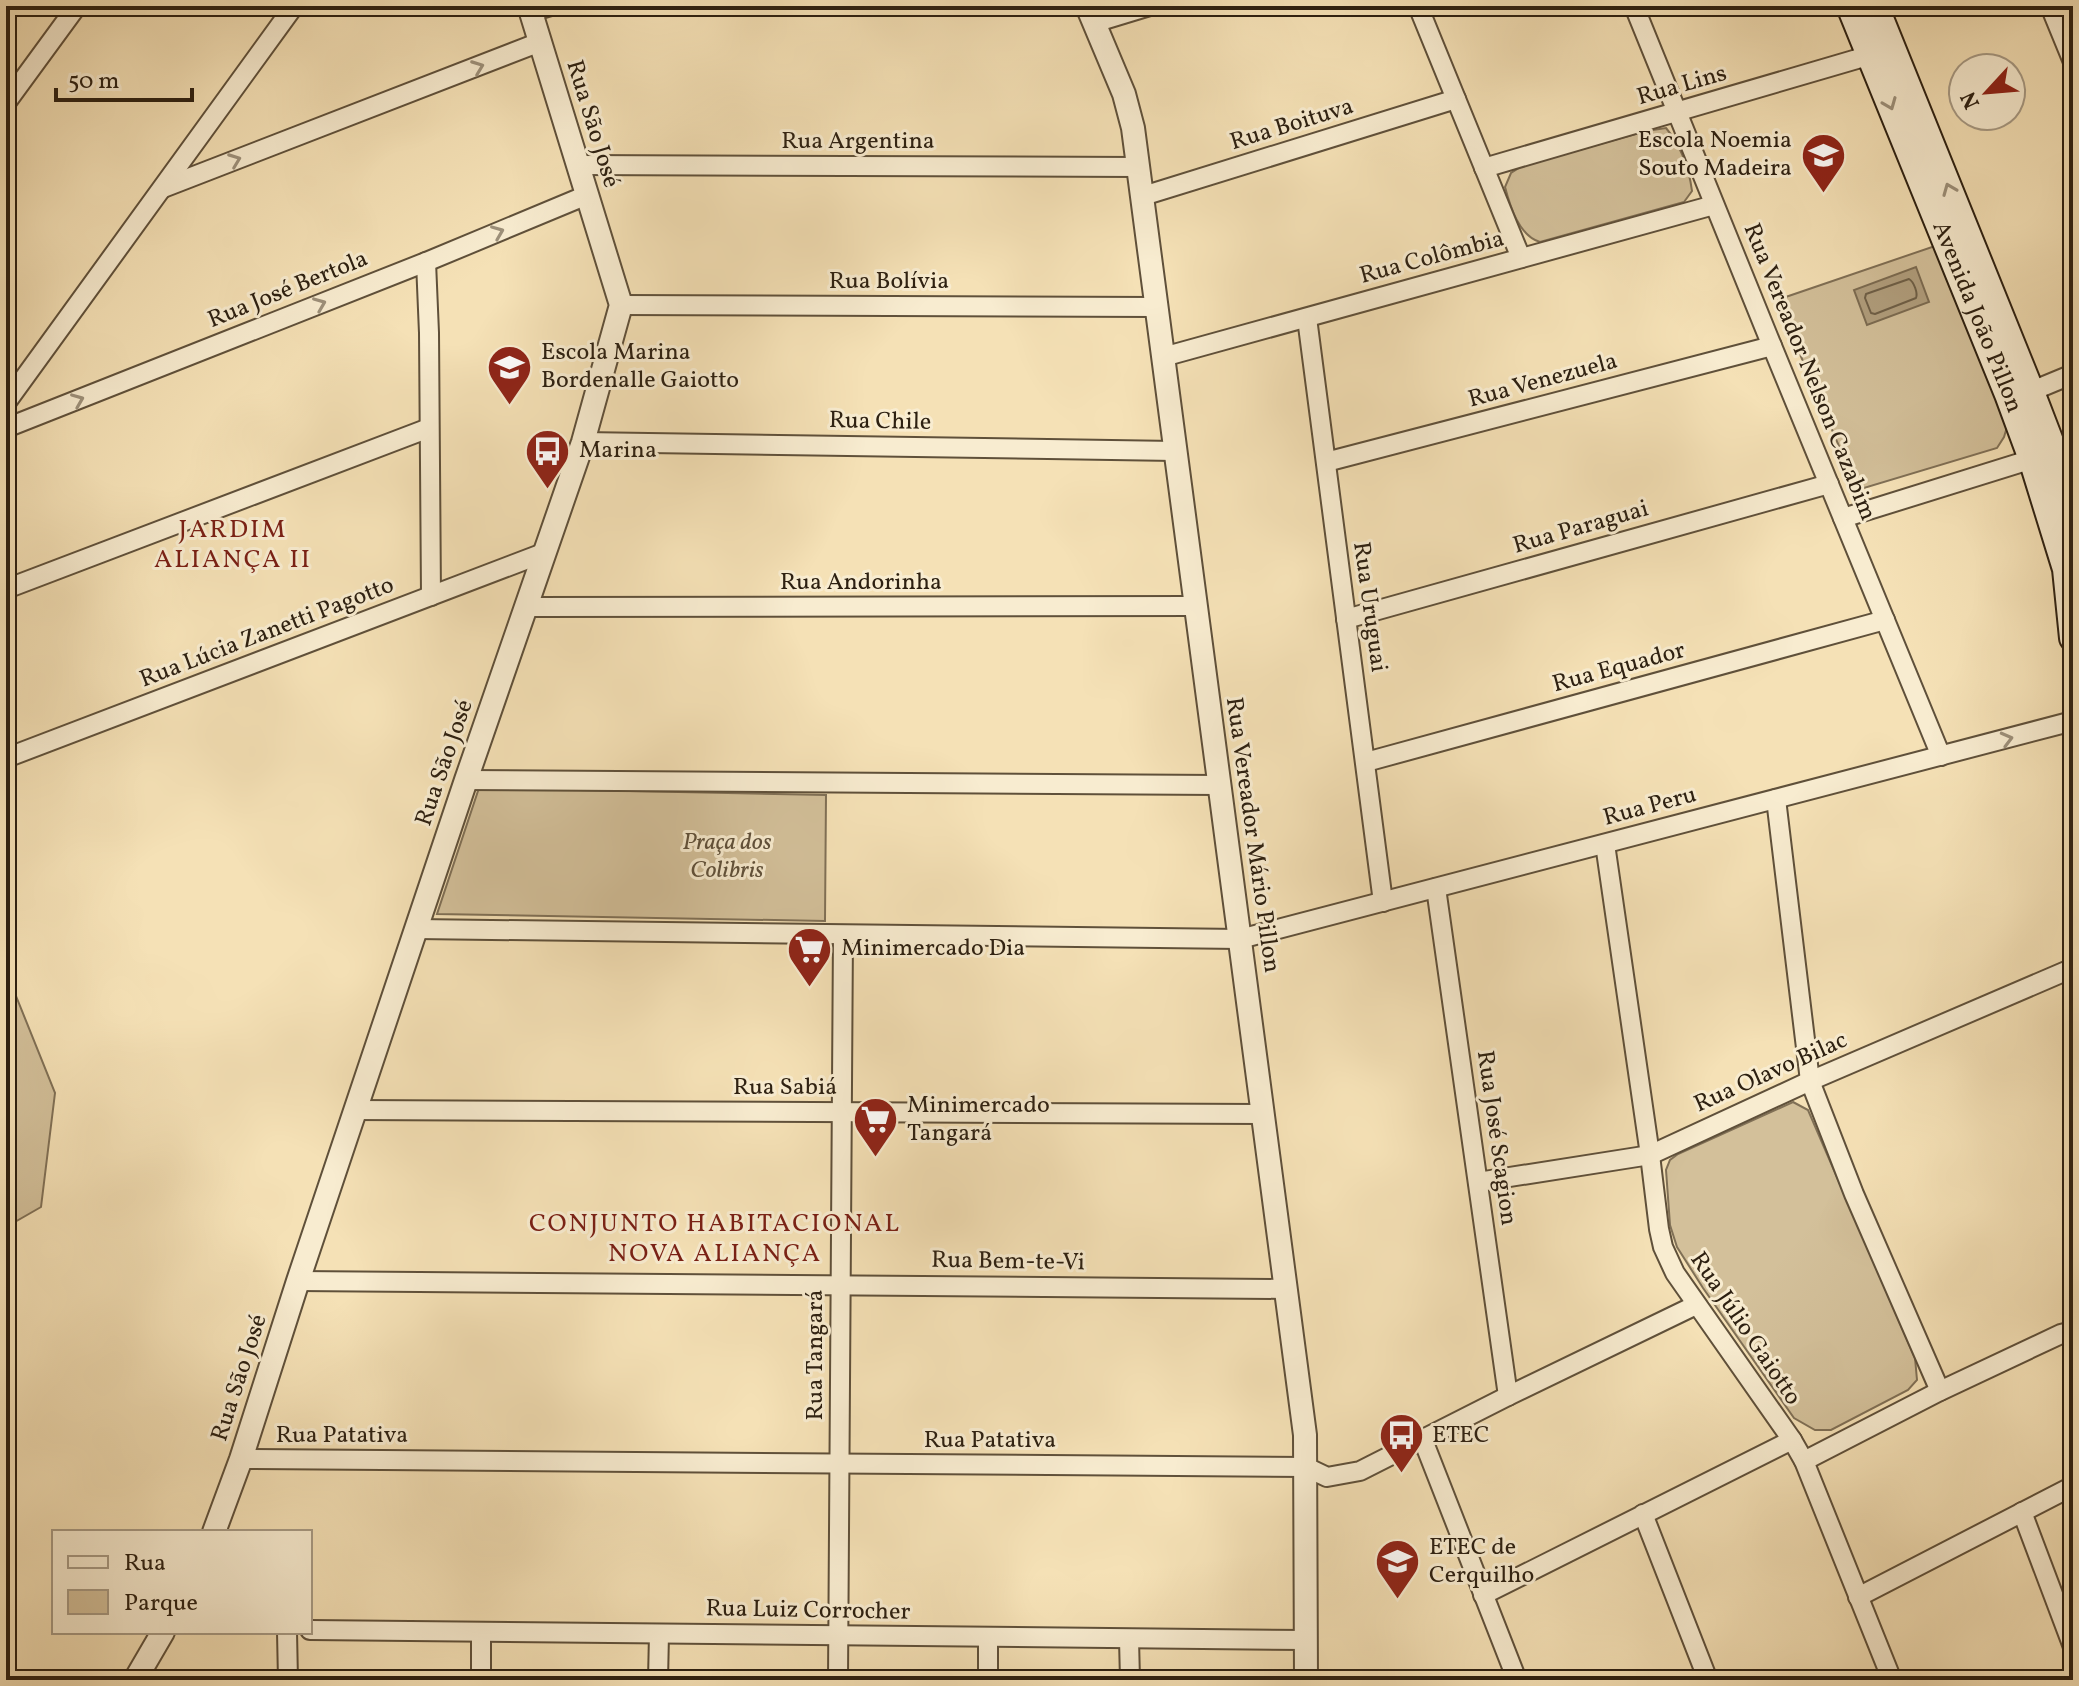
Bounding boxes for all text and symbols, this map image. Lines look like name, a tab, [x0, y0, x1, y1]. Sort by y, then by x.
scale bar	[56, 52, 192, 102]
north arrow	[1947, 52, 2027, 132]
street label: Rua São José	[556, 56, 628, 192]
street label: Rua Lins	[1633, 57, 1731, 115]
one-way arrow	[470, 60, 484, 77]
text: 50 m	[68, 65, 120, 99]
text: N	[1954, 86, 1989, 114]
street label: Rua Boituva	[1226, 90, 1358, 160]
one-way arrow	[1881, 96, 1897, 110]
place label: Escola Noemia Souto Madeira	[1638, 124, 1792, 186]
street label: Rua Argentina	[781, 125, 935, 159]
school or university icon: Escola Noemia Souto Madeira	[1799, 131, 1847, 194]
one-way arrow	[227, 153, 241, 170]
one-way arrow	[1943, 183, 1959, 197]
street label: Avenida João Pillon	[1922, 216, 2031, 418]
street label: Rua Vereador Nelson Cazabim	[1734, 218, 1884, 526]
street label: Rua Colômbia	[1356, 222, 1508, 294]
one-way arrow	[490, 225, 504, 242]
street label: Rua José Bertola	[203, 242, 373, 338]
street label: Rua Bolívia	[829, 265, 949, 299]
one-way arrow	[312, 297, 326, 313]
place label: Escola Marina Bordenalle Gaiotto	[541, 336, 739, 398]
school or university icon: Escola Marina Bordenalle Gaiotto	[486, 343, 534, 406]
street label: Rua Venezuela	[1465, 345, 1621, 417]
one-way arrow	[70, 393, 84, 409]
street label: Rua Chile	[828, 404, 932, 440]
bus stop icon: Marina	[524, 427, 572, 490]
place label: Marina	[579, 434, 657, 468]
street label: Rua Paraguai	[1509, 492, 1653, 564]
district label: JARDIM ALIANÇA II	[154, 512, 312, 578]
street label: Rua Uruguai	[1343, 540, 1395, 674]
street label: Rua Andorinha	[780, 566, 942, 600]
street label: Rua Lúcia Zanetti Pagotto	[135, 569, 399, 697]
street label: Rua Equador	[1549, 634, 1689, 702]
street label: Rua São José	[407, 695, 483, 831]
street label: Rua Vereador Mário Pillon	[1216, 695, 1288, 975]
one-way arrow	[2000, 731, 2014, 748]
street label: Rua Peru	[1600, 778, 1700, 836]
park label: Praça dos Colibris	[683, 826, 772, 888]
supermarket icon: Minimercado Dia	[786, 925, 834, 988]
place label: Minimercado Dia	[841, 932, 1025, 966]
street label: Rua Olavo Bilac	[1689, 1024, 1853, 1122]
street label: Rua José Scagion	[1467, 1048, 1525, 1228]
street label: Rua Sabiá	[733, 1071, 837, 1105]
place label: Minimercado Tangará	[907, 1089, 1050, 1151]
supermarket icon: Minimercado Tangará	[852, 1096, 900, 1159]
district label: CONJUNTO HABITACIONAL NOVA ALIANÇA	[529, 1206, 901, 1272]
street label: Rua Bem-te-Vi	[931, 1244, 1085, 1280]
street label: Rua Júlio Gaiotto	[1681, 1245, 1809, 1413]
street label: Rua Tangará	[799, 1289, 833, 1421]
street label: Rua São José	[203, 1310, 277, 1446]
bus stop icon: ETEC	[1377, 1412, 1425, 1475]
street label: Rua Patativa	[276, 1419, 408, 1453]
place label: ETEC	[1432, 1419, 1489, 1453]
street label: Rua Patativa	[924, 1424, 1056, 1458]
legend	[52, 1530, 312, 1634]
place label: ETEC de Cerquilho	[1429, 1531, 1534, 1593]
school or university icon: ETEC de Cerquilho	[1374, 1538, 1422, 1601]
text: Rua	[124, 1547, 166, 1581]
text: Parque	[124, 1587, 198, 1621]
street label: Rua Luiz Corrocher	[705, 1592, 911, 1630]

